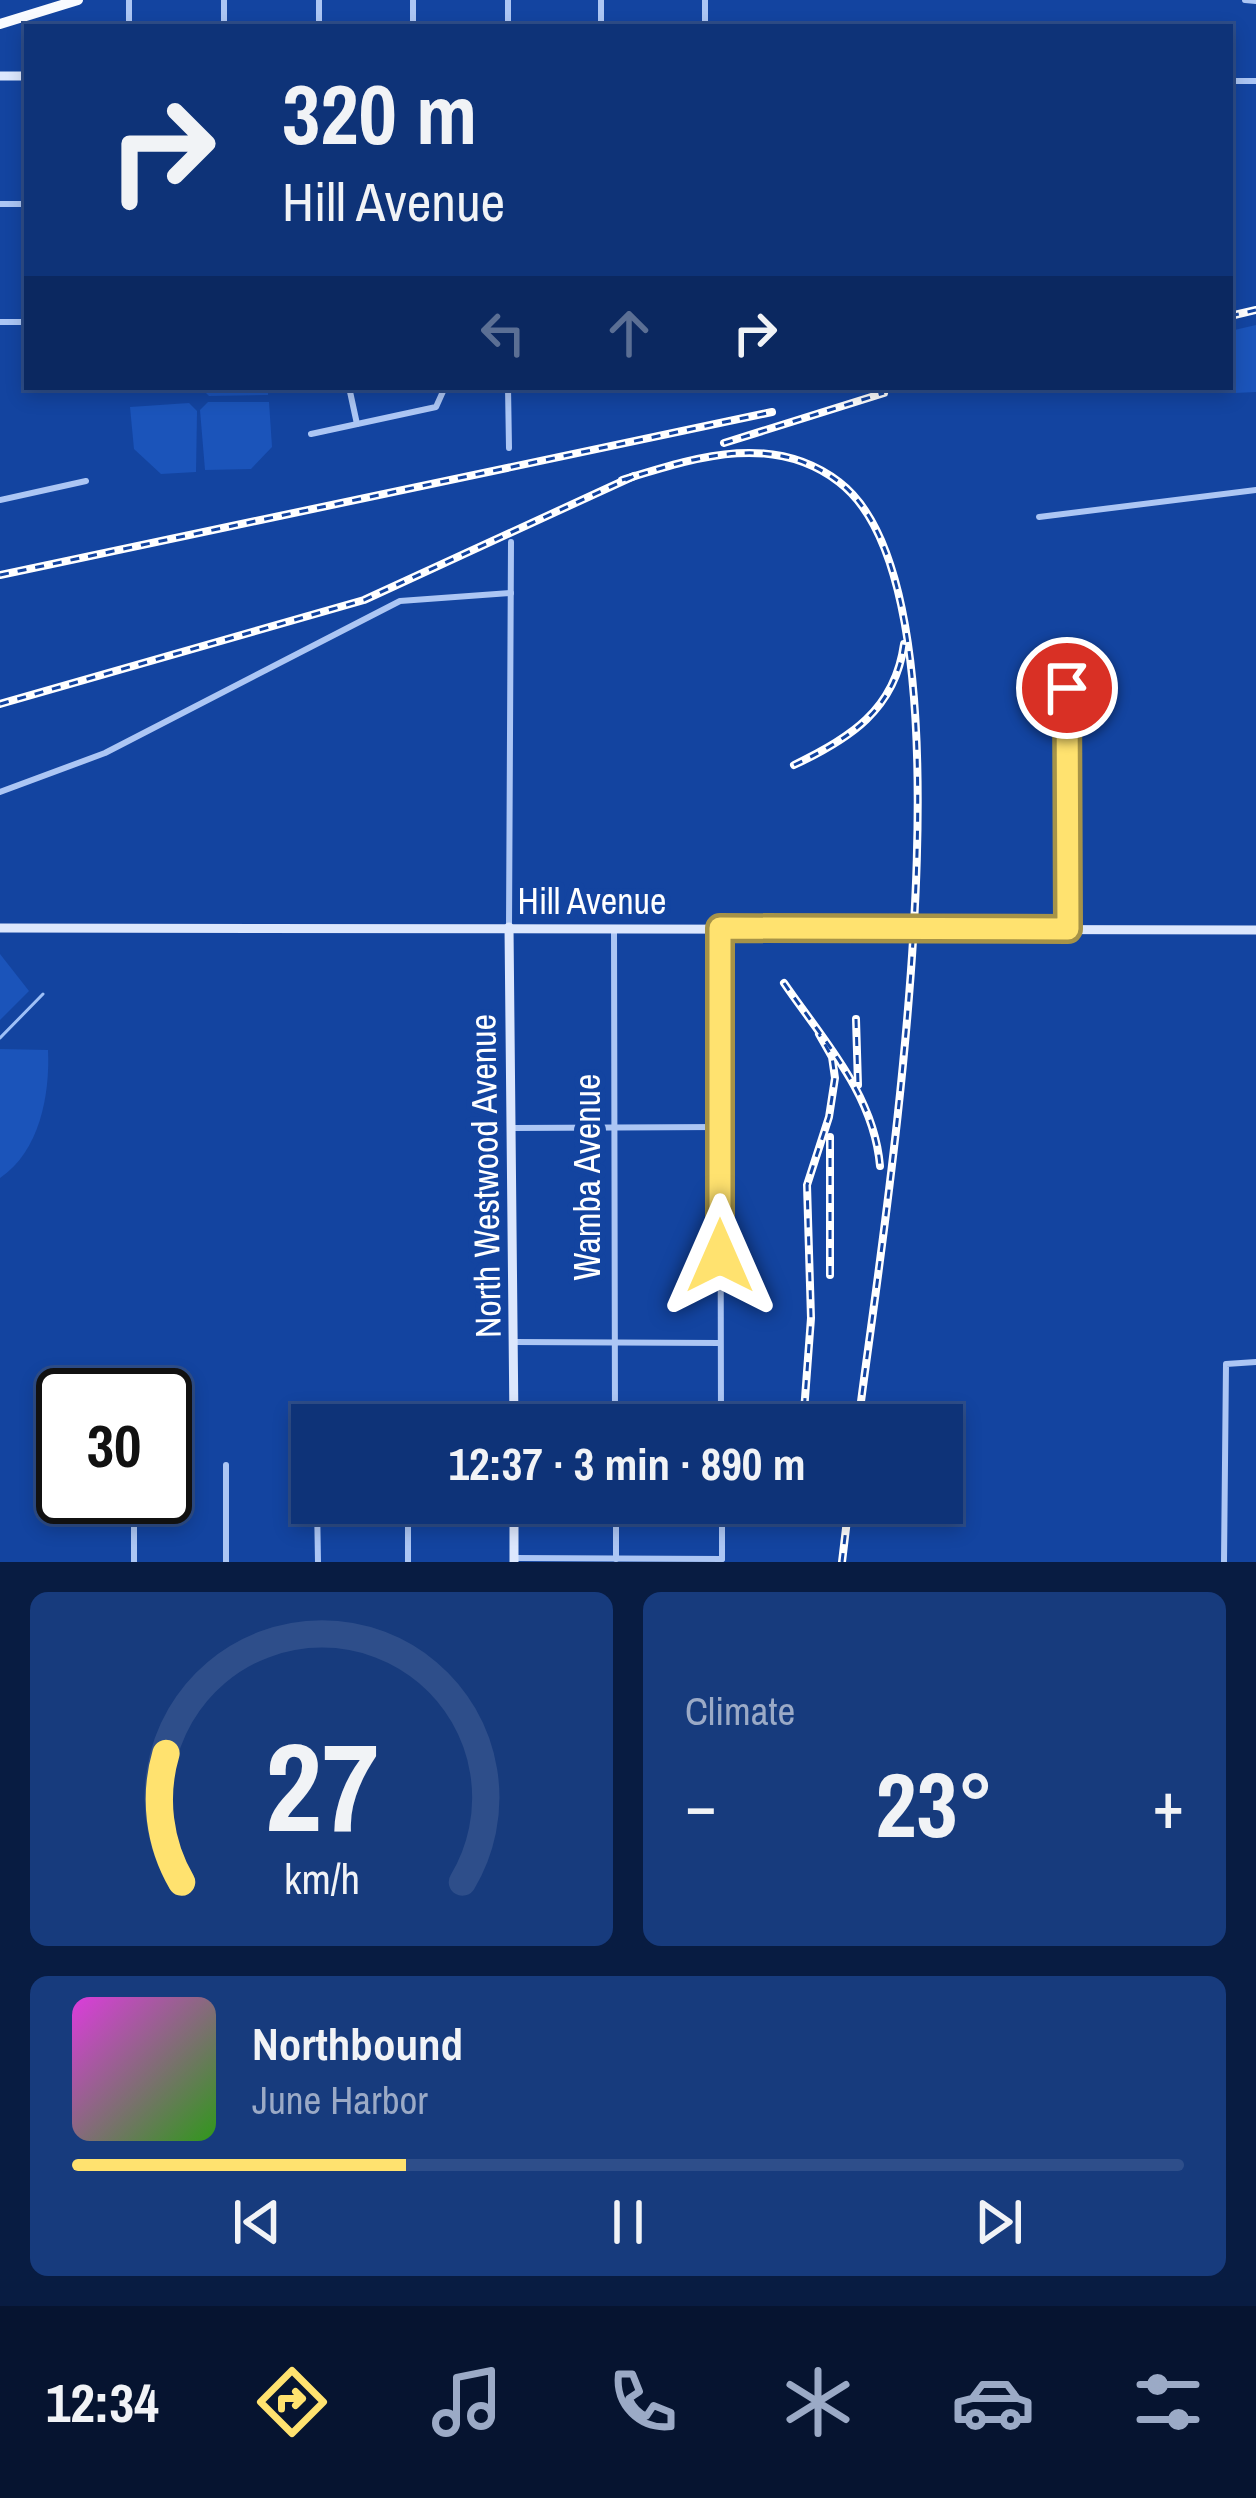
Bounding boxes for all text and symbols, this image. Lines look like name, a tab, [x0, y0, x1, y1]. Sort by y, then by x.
text: 320 m	[282, 57, 477, 170]
icon: right	[84, 72, 240, 228]
text: Hill Avenue	[282, 165, 505, 238]
icon: left	[470, 300, 536, 366]
icon: ahead	[596, 300, 662, 366]
icon: right	[722, 300, 788, 366]
pin	[1016, 637, 1118, 739]
icon: arrive	[1034, 655, 1100, 721]
street label: Hill Avenue	[518, 877, 666, 925]
street label: North Westwood Avenue	[458, 1014, 512, 1338]
street label: Wamba Avenue	[563, 1074, 611, 1280]
position arrow	[657, 1193, 783, 1319]
speed limit sign: 30	[36, 1368, 192, 1524]
text: 12:37 · 3 min · 890 m	[449, 1433, 805, 1494]
text: Climate	[685, 1685, 795, 1737]
text: 27	[265, 1702, 378, 1870]
text: 23°	[875, 1744, 994, 1865]
text: −	[685, 1760, 717, 1849]
text: +	[1152, 1760, 1184, 1849]
text: km/h	[283, 1850, 360, 1907]
text: Northbound	[252, 2013, 463, 2074]
text: June Harbor	[252, 2074, 428, 2126]
icon: previous	[224, 2189, 290, 2255]
icon: pause	[595, 2189, 661, 2255]
icon: next	[966, 2189, 1032, 2255]
icon: directions	[250, 2360, 334, 2444]
icon: music	[425, 2360, 509, 2444]
icon: phone	[601, 2360, 685, 2444]
icon: climate	[776, 2360, 860, 2444]
icon: car	[951, 2360, 1035, 2444]
icon: filters	[1126, 2360, 1210, 2444]
text: 12:34	[46, 2366, 159, 2439]

